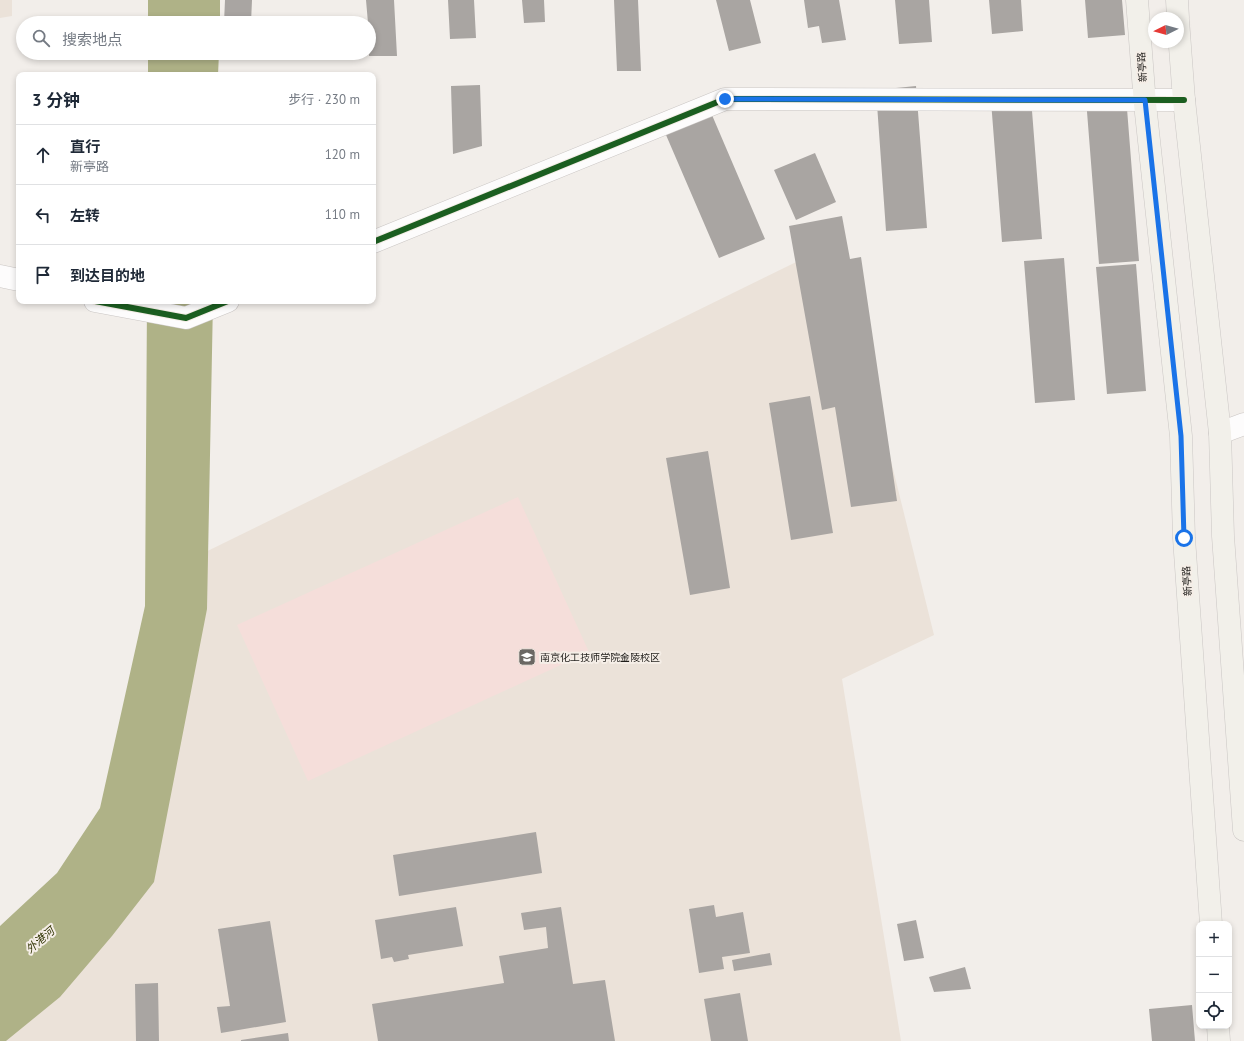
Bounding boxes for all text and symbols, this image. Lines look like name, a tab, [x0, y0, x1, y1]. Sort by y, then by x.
north arrow	[1148, 12, 1184, 48]
search box	[16, 16, 376, 60]
icon: search	[30, 27, 52, 49]
text: 搜索地点	[62, 30, 122, 49]
street label: 新亭路	[1134, 52, 1150, 82]
text: 3 分钟	[32, 89, 80, 111]
route end	[716, 90, 734, 108]
text: 步行 · 230 m	[288, 91, 360, 108]
text: 直行	[70, 137, 100, 156]
icon: ahead	[32, 144, 54, 166]
text: 120 m	[325, 146, 360, 163]
text: 新亭路	[70, 158, 109, 175]
icon: left	[32, 204, 54, 226]
text: 左转	[70, 206, 100, 225]
text: 110 m	[325, 206, 360, 223]
icon: arrive	[32, 264, 54, 286]
text: 到达目的地	[70, 266, 145, 285]
route start	[1175, 529, 1193, 547]
street label: 新亭路	[1179, 566, 1195, 596]
school or university icon: 南京化工技师学院金陵校区	[517, 647, 537, 667]
place label: 南京化工技师学院金陵校区	[540, 651, 660, 664]
map controls	[1196, 921, 1232, 1029]
button: +	[1196, 921, 1232, 957]
water label: 外港河	[23, 923, 59, 956]
button: −	[1196, 957, 1232, 993]
button: locate	[1196, 993, 1232, 1029]

